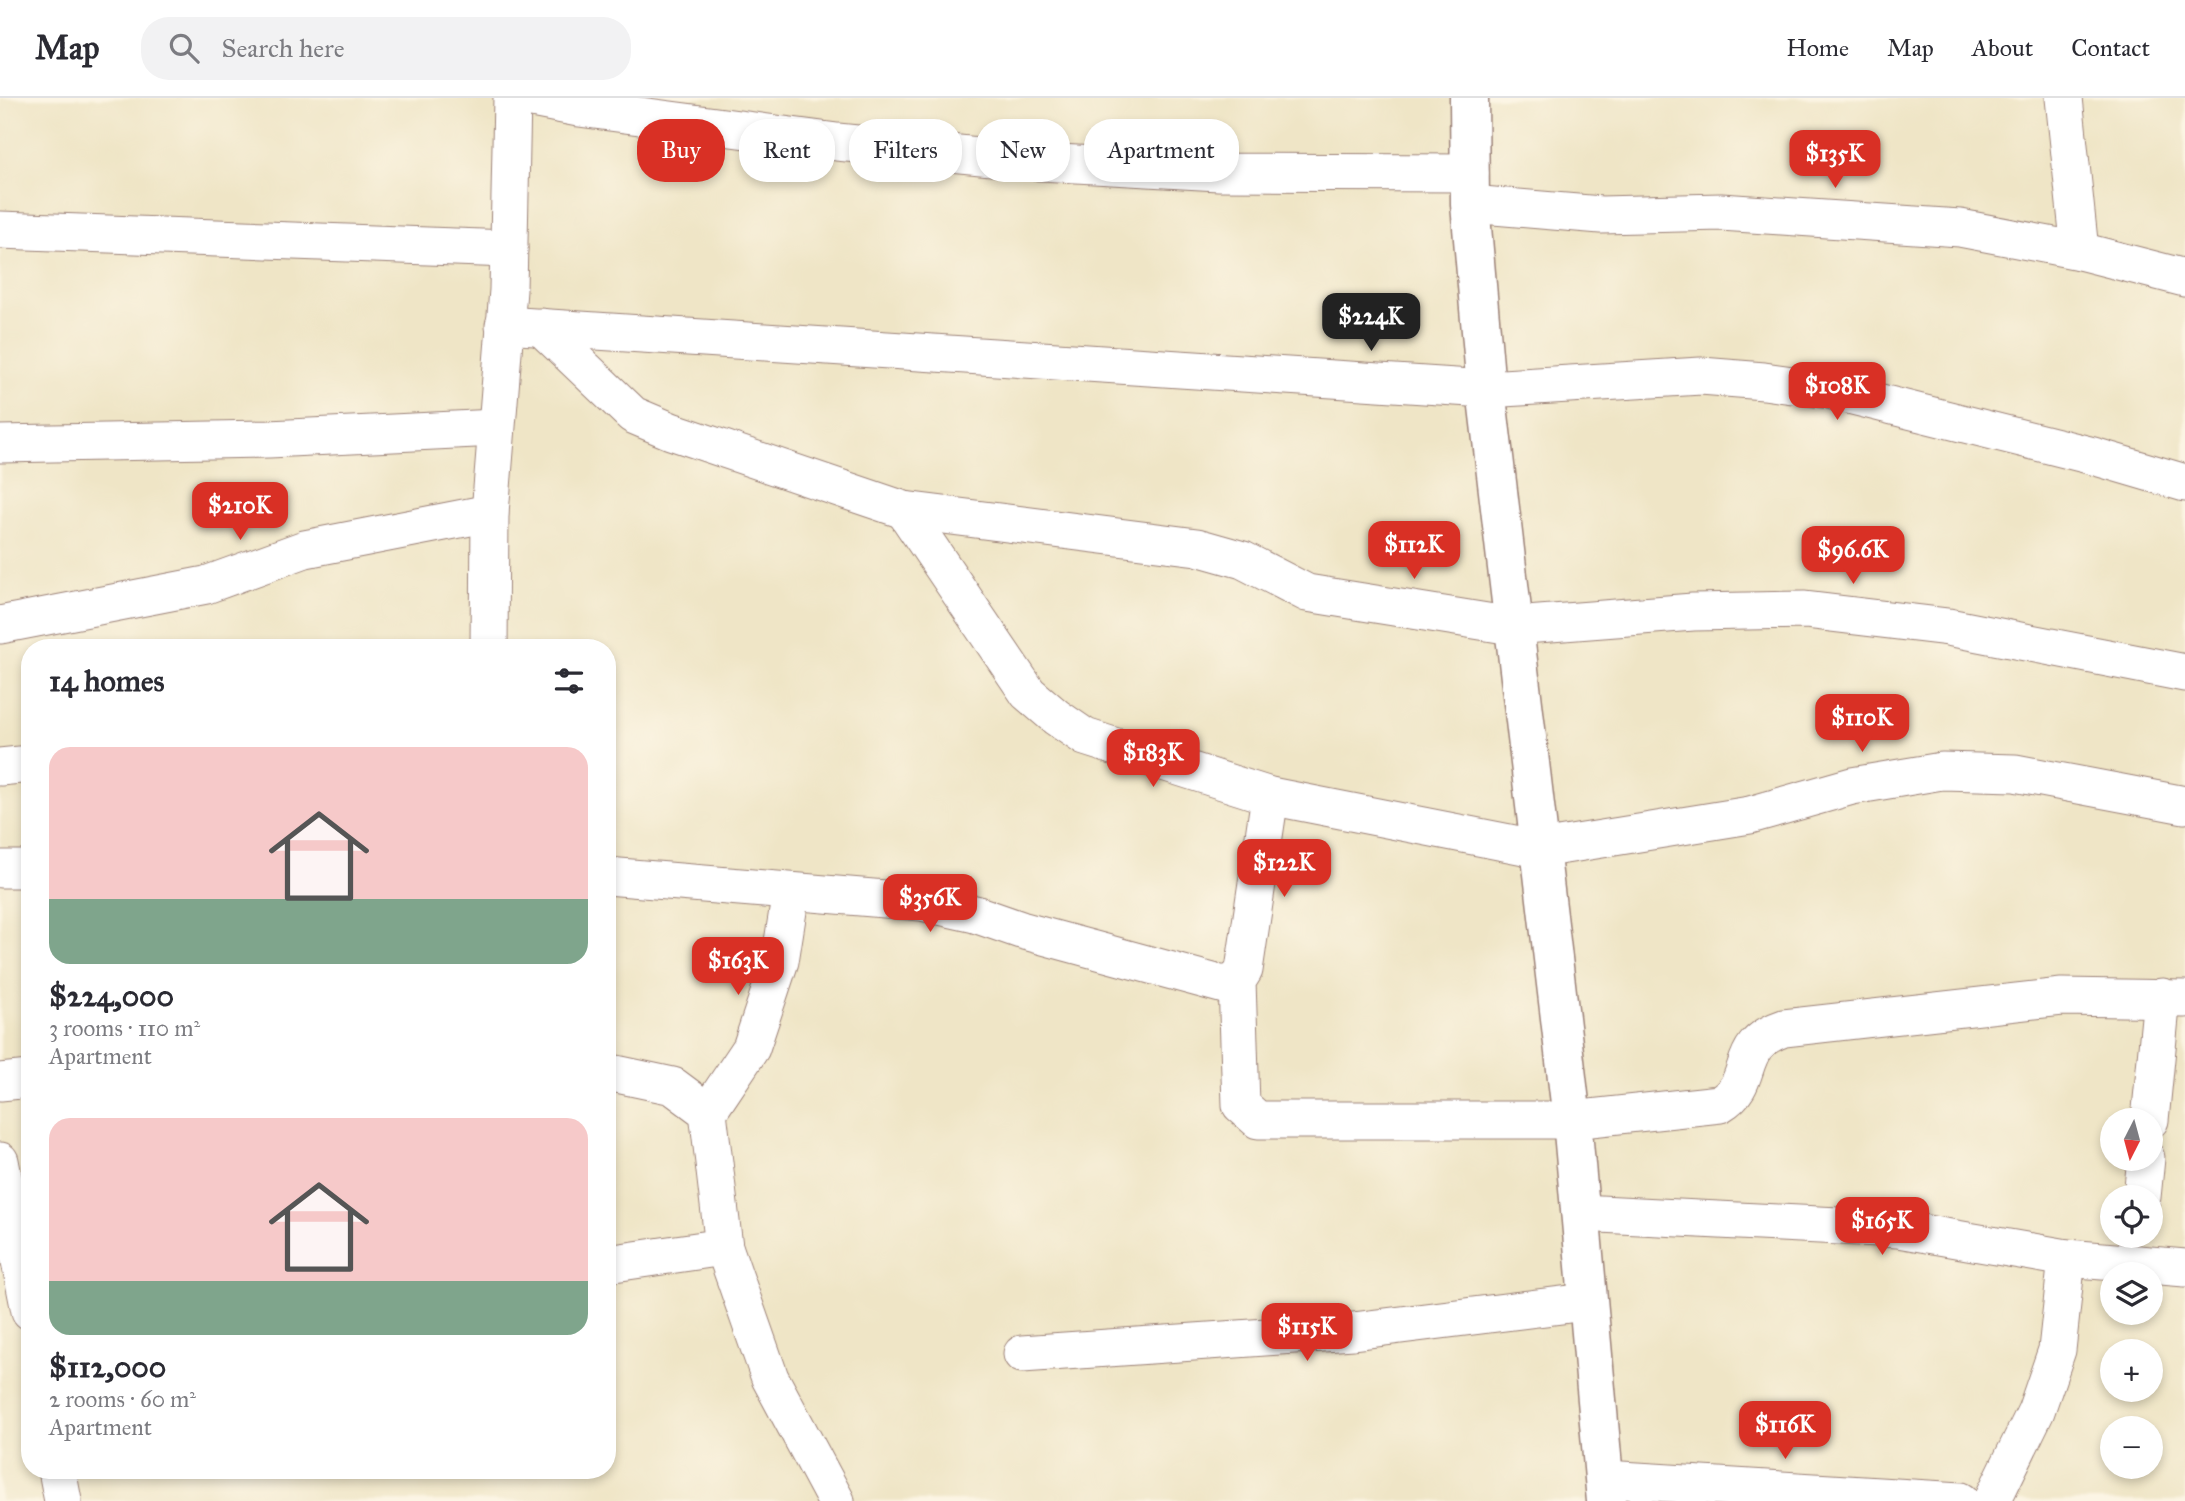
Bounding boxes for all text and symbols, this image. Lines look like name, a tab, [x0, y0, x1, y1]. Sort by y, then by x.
search box	[141, 17, 631, 80]
text: Map	[35, 28, 99, 68]
icon: search	[165, 29, 203, 67]
text: Search here	[221, 32, 345, 64]
text: Home	[1786, 33, 1849, 63]
text: Map	[1887, 33, 1934, 63]
text: About	[1972, 33, 2033, 63]
text: Contact	[2071, 33, 2150, 63]
chip: Buy	[637, 119, 725, 182]
chip: Rent	[739, 119, 835, 182]
chip: Filters	[849, 119, 962, 182]
chip: New	[976, 119, 1070, 182]
chip: Apartment	[1084, 119, 1239, 182]
pin: $135K	[1786, 130, 1884, 190]
text: $135K	[1805, 139, 1865, 167]
pin: $224K	[1322, 294, 1420, 353]
text: $224K	[1338, 302, 1404, 330]
pin: $108K	[1788, 362, 1886, 422]
text: $108K	[1805, 371, 1869, 399]
pin: $210K	[191, 482, 289, 542]
text: $210K	[208, 491, 272, 519]
pin: $112K	[1365, 522, 1463, 581]
pin: $96.6K	[1796, 526, 1910, 586]
text: $112K	[1384, 530, 1444, 558]
text: $96.6K	[1818, 535, 1888, 563]
icon: filters	[550, 662, 588, 700]
text: 14 homes	[49, 663, 164, 699]
pin: $110K	[1813, 694, 1911, 754]
text: $110K	[1831, 703, 1893, 731]
pin: $183K	[1104, 730, 1202, 789]
text: $183K	[1123, 738, 1183, 766]
icon: home	[256, 793, 382, 919]
pin: $122K	[1235, 840, 1333, 899]
text: $122K	[1253, 848, 1315, 876]
pin: $356K	[881, 874, 979, 934]
text: $356K	[899, 883, 961, 911]
pin: $163K	[689, 937, 787, 997]
text: $163K	[708, 946, 768, 974]
text: $224,000	[49, 978, 174, 1014]
text: 3 rooms · 110 m²	[49, 1014, 200, 1042]
text: Apartment	[49, 1042, 152, 1070]
north arrow	[2100, 1108, 2163, 1171]
map controls	[2100, 1108, 2163, 1479]
icon: home	[256, 1164, 382, 1290]
button: locate	[2100, 1185, 2163, 1248]
pin: $165K	[1833, 1198, 1931, 1257]
text: $165K	[1851, 1206, 1913, 1234]
button: layers	[2100, 1262, 2163, 1325]
pin: $115K	[1258, 1304, 1356, 1363]
text: $115K	[1278, 1312, 1336, 1340]
button: +	[2100, 1339, 2163, 1402]
text: $112,000	[49, 1349, 166, 1385]
text: 2 rooms · 60 m²	[49, 1385, 196, 1413]
pin: $116K	[1736, 1402, 1834, 1461]
text: $116K	[1755, 1410, 1815, 1438]
text: Apartment	[49, 1413, 152, 1441]
button: −	[2100, 1416, 2163, 1479]

